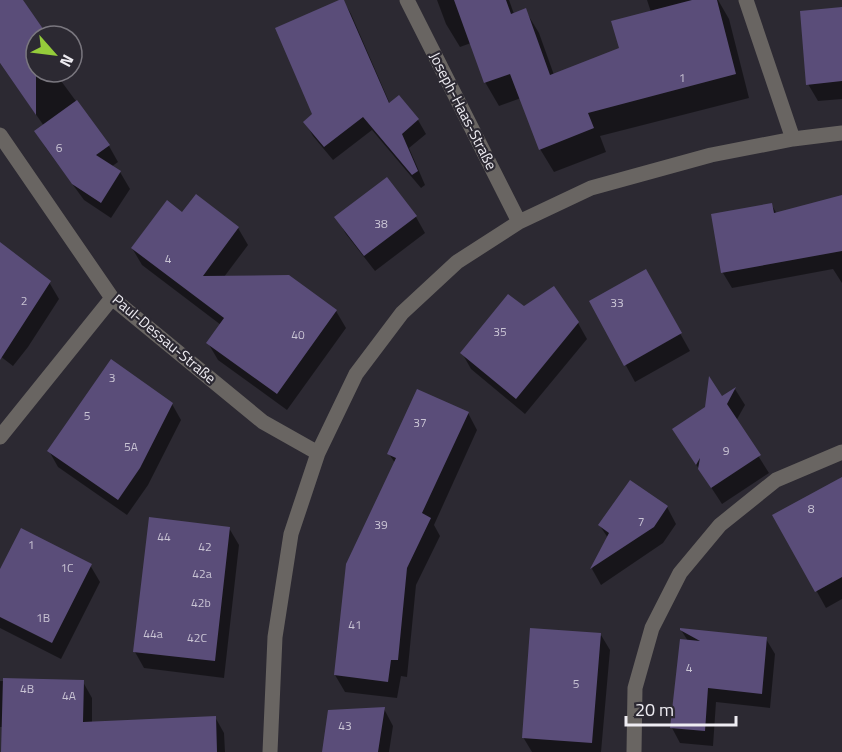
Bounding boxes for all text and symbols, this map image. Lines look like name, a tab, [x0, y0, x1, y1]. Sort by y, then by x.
north arrow	[24, 24, 84, 84]
street label: Joseph-Haas-Straße	[424, 48, 503, 174]
text: N	[54, 51, 80, 72]
house number: 1	[679, 68, 685, 87]
house number: 6	[56, 138, 63, 157]
house number: 38	[374, 214, 388, 233]
house number: 4	[165, 249, 172, 268]
street label: Paul-Dessau-Straße	[107, 288, 221, 389]
house number: 2	[21, 291, 27, 310]
house number: 33	[610, 293, 624, 312]
house number: 35	[493, 322, 507, 341]
house number: 40	[291, 325, 305, 344]
house number: 3	[109, 368, 115, 387]
house number: 5	[84, 406, 91, 425]
house number: 37	[413, 413, 427, 432]
house number: 5A	[124, 437, 138, 456]
house number: 9	[723, 441, 730, 460]
house number: 8	[808, 499, 815, 518]
house number: 7	[638, 512, 644, 531]
house number: 39	[374, 515, 388, 534]
house number: 44	[157, 527, 171, 546]
house number: 1	[28, 535, 34, 554]
house number: 42	[198, 537, 212, 556]
house number: 1C	[60, 558, 74, 577]
house number: 42a	[192, 564, 212, 583]
house number: 42b	[191, 593, 211, 612]
house number: 1B	[36, 608, 50, 627]
house number: 41	[348, 615, 362, 634]
house number: 44a	[143, 624, 163, 643]
house number: 42C	[187, 628, 207, 647]
house number: 4	[686, 658, 693, 677]
house number: 5	[573, 674, 580, 693]
house number: 4B	[20, 679, 34, 698]
house number: 4A	[62, 686, 76, 705]
scale bar	[626, 689, 736, 727]
text: 20 m	[635, 696, 674, 723]
house number: 43	[338, 716, 352, 735]

